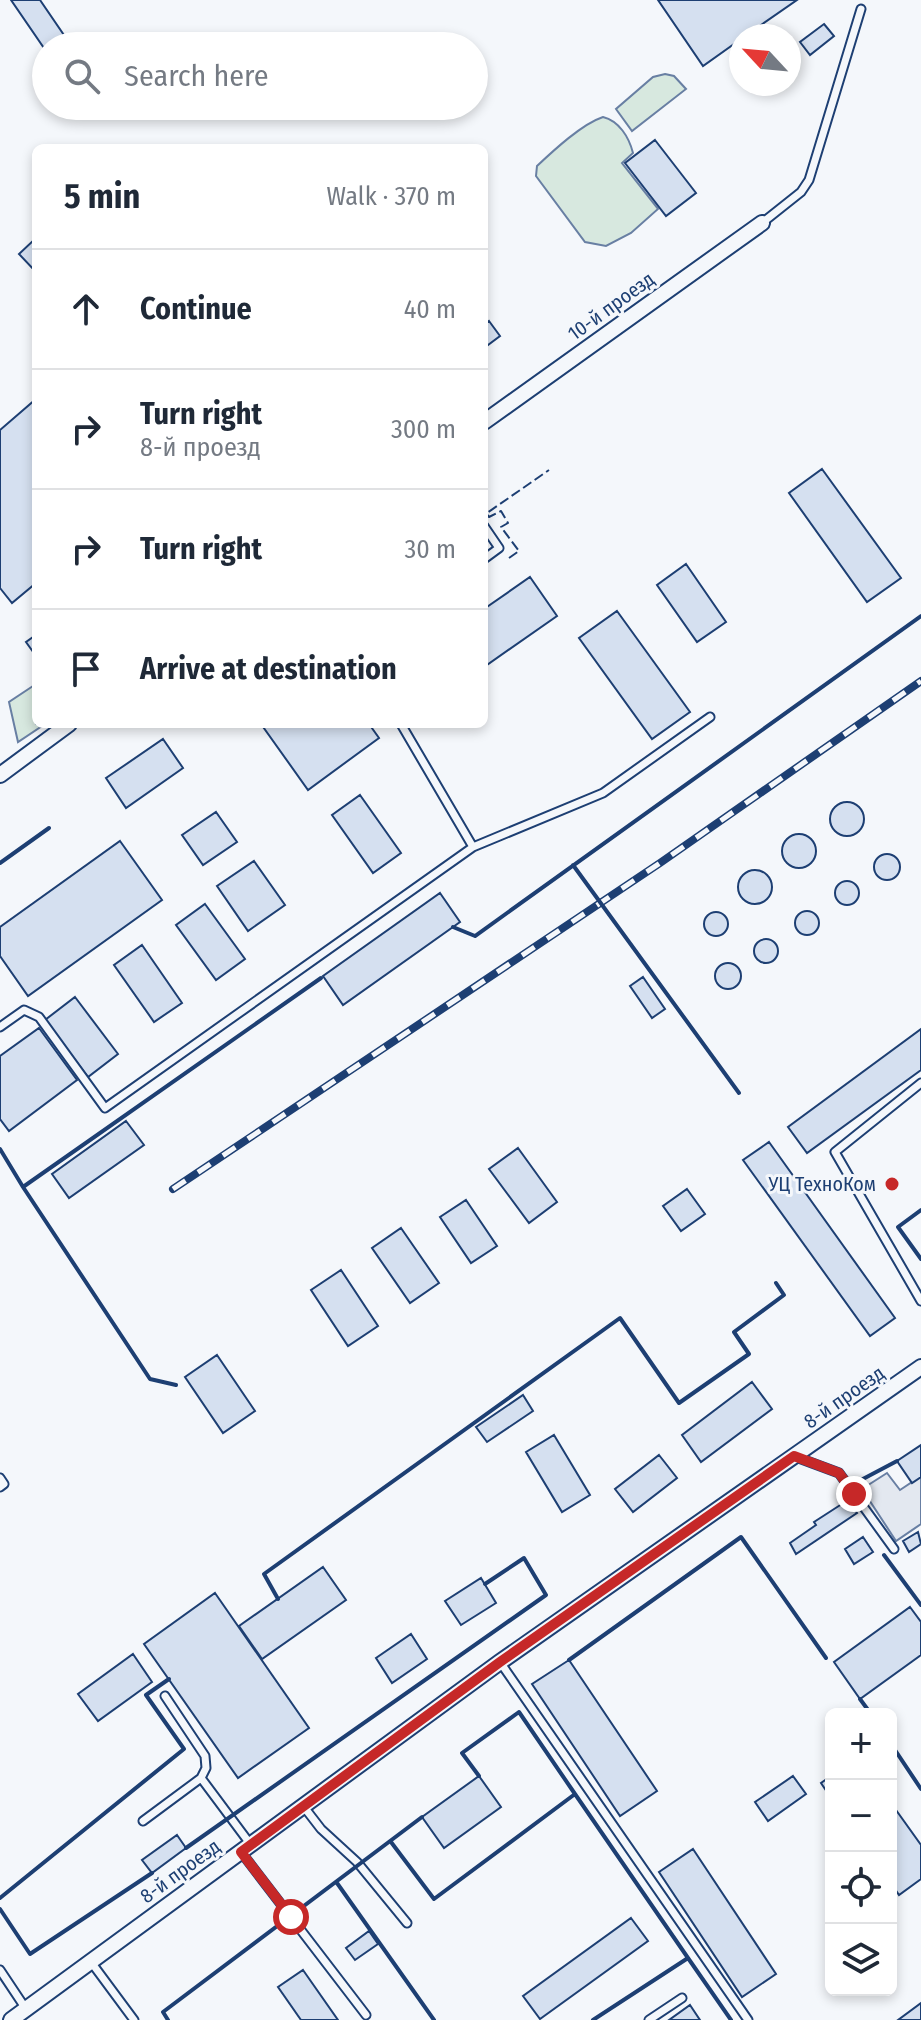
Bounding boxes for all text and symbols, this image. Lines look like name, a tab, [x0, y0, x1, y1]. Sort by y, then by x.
north arrow	[729, 24, 801, 96]
search box	[32, 32, 488, 120]
icon: search	[60, 54, 104, 98]
text: Search here	[124, 58, 269, 94]
text: 5 min	[64, 176, 140, 217]
text: Walk · 370 m	[327, 181, 456, 212]
street label: 10-й проезд	[563, 267, 659, 345]
icon: ahead	[64, 287, 108, 331]
text: Continue	[140, 291, 252, 327]
text: 40 m	[404, 294, 456, 325]
text: Turn right	[140, 396, 262, 432]
icon: right	[64, 407, 108, 451]
text: 300 m	[391, 414, 456, 445]
text: 8-й проезд	[140, 432, 261, 463]
icon: right	[64, 527, 108, 571]
text: Turn right	[140, 531, 262, 567]
text: 30 m	[405, 534, 456, 565]
icon: arrive	[64, 647, 108, 691]
text: Arrive at destination	[140, 651, 397, 687]
place label: УЦ ТехноКом	[768, 1172, 876, 1196]
marker: УЦ ТехноКом	[883, 1175, 901, 1193]
street label: 8-й проезд	[799, 1361, 889, 1433]
route end	[836, 1476, 872, 1512]
map controls	[825, 1708, 897, 1996]
button: +	[825, 1708, 897, 1780]
button: −	[825, 1780, 897, 1852]
street label: 8-й проезд	[135, 1834, 225, 1908]
button: locate	[825, 1852, 897, 1924]
route start	[273, 1899, 309, 1935]
button: layers	[825, 1924, 897, 1996]

